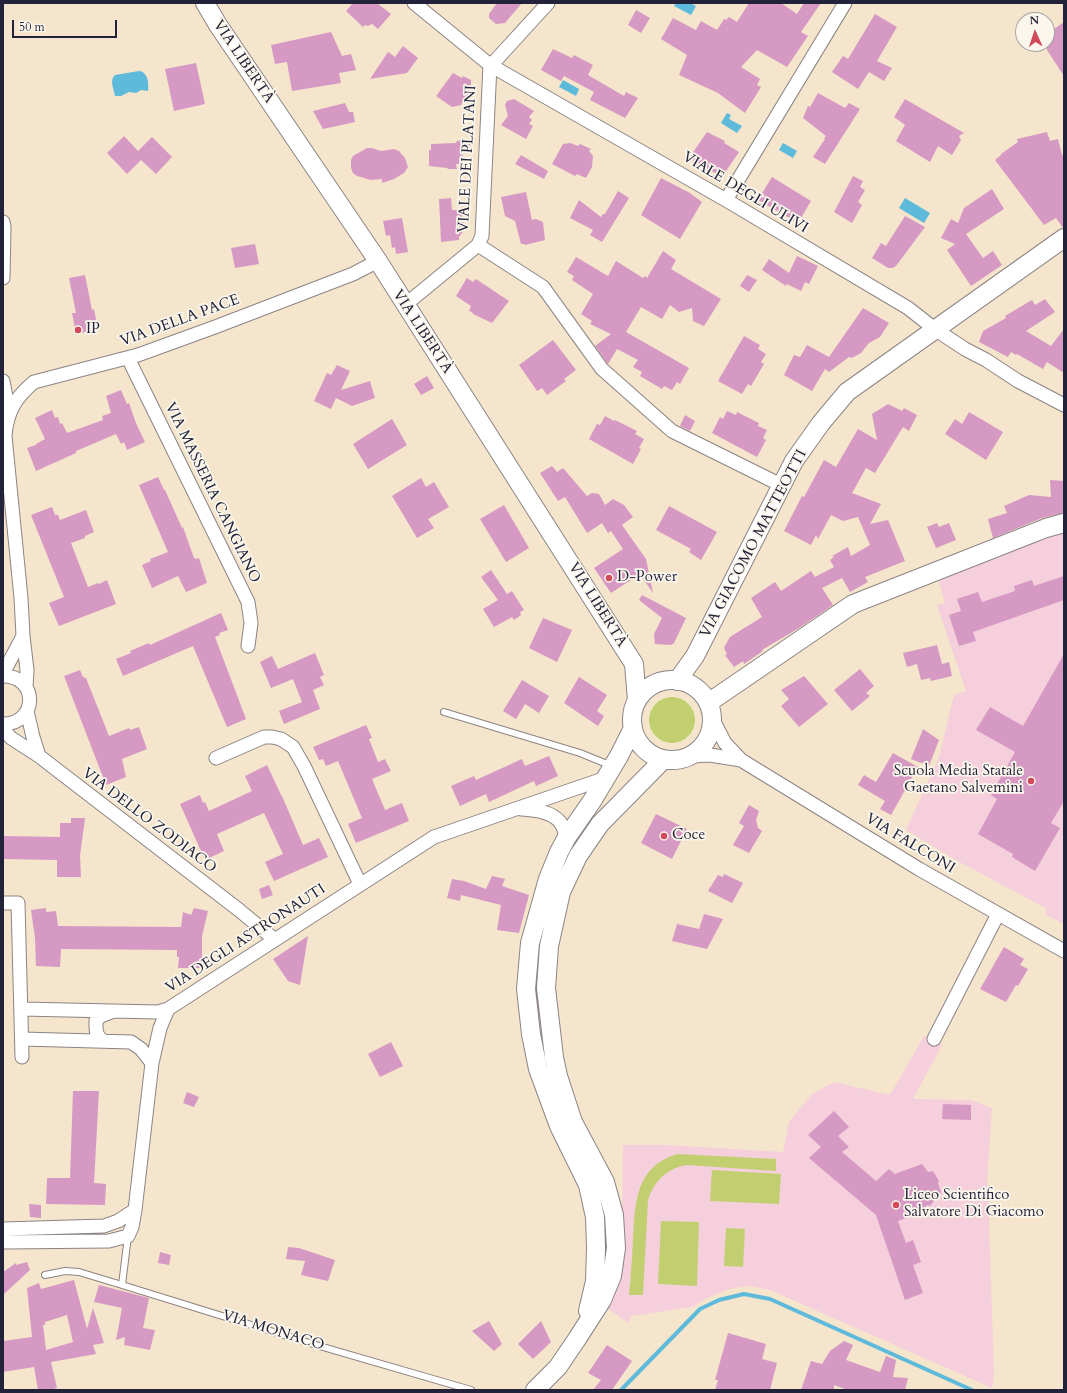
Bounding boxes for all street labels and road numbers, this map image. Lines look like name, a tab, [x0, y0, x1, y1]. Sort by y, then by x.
street label: VIA LIBERTÀ	[209, 17, 277, 107]
street label: VIALE DEI PLATANI	[455, 85, 481, 233]
street label: VIALE DEGLI ULIVI	[679, 148, 811, 238]
street label: VIA LIBERTÀ	[388, 287, 456, 377]
street label: VIA DELLA PACE	[118, 291, 242, 351]
street label: VIA MASSERIA CANGIANO	[160, 400, 264, 586]
street label: VIA GIACOMO MATTEOTTI	[697, 447, 811, 641]
street label: VIA LIBERTÀ	[564, 559, 630, 651]
street label: VIA DELLO ZODIACO	[78, 765, 220, 877]
street label: VIA FALCONI	[862, 810, 958, 878]
street label: VIA DEGLI ASTRONAUTI	[163, 881, 329, 997]
street label: VIA MONACO	[220, 1307, 326, 1355]

